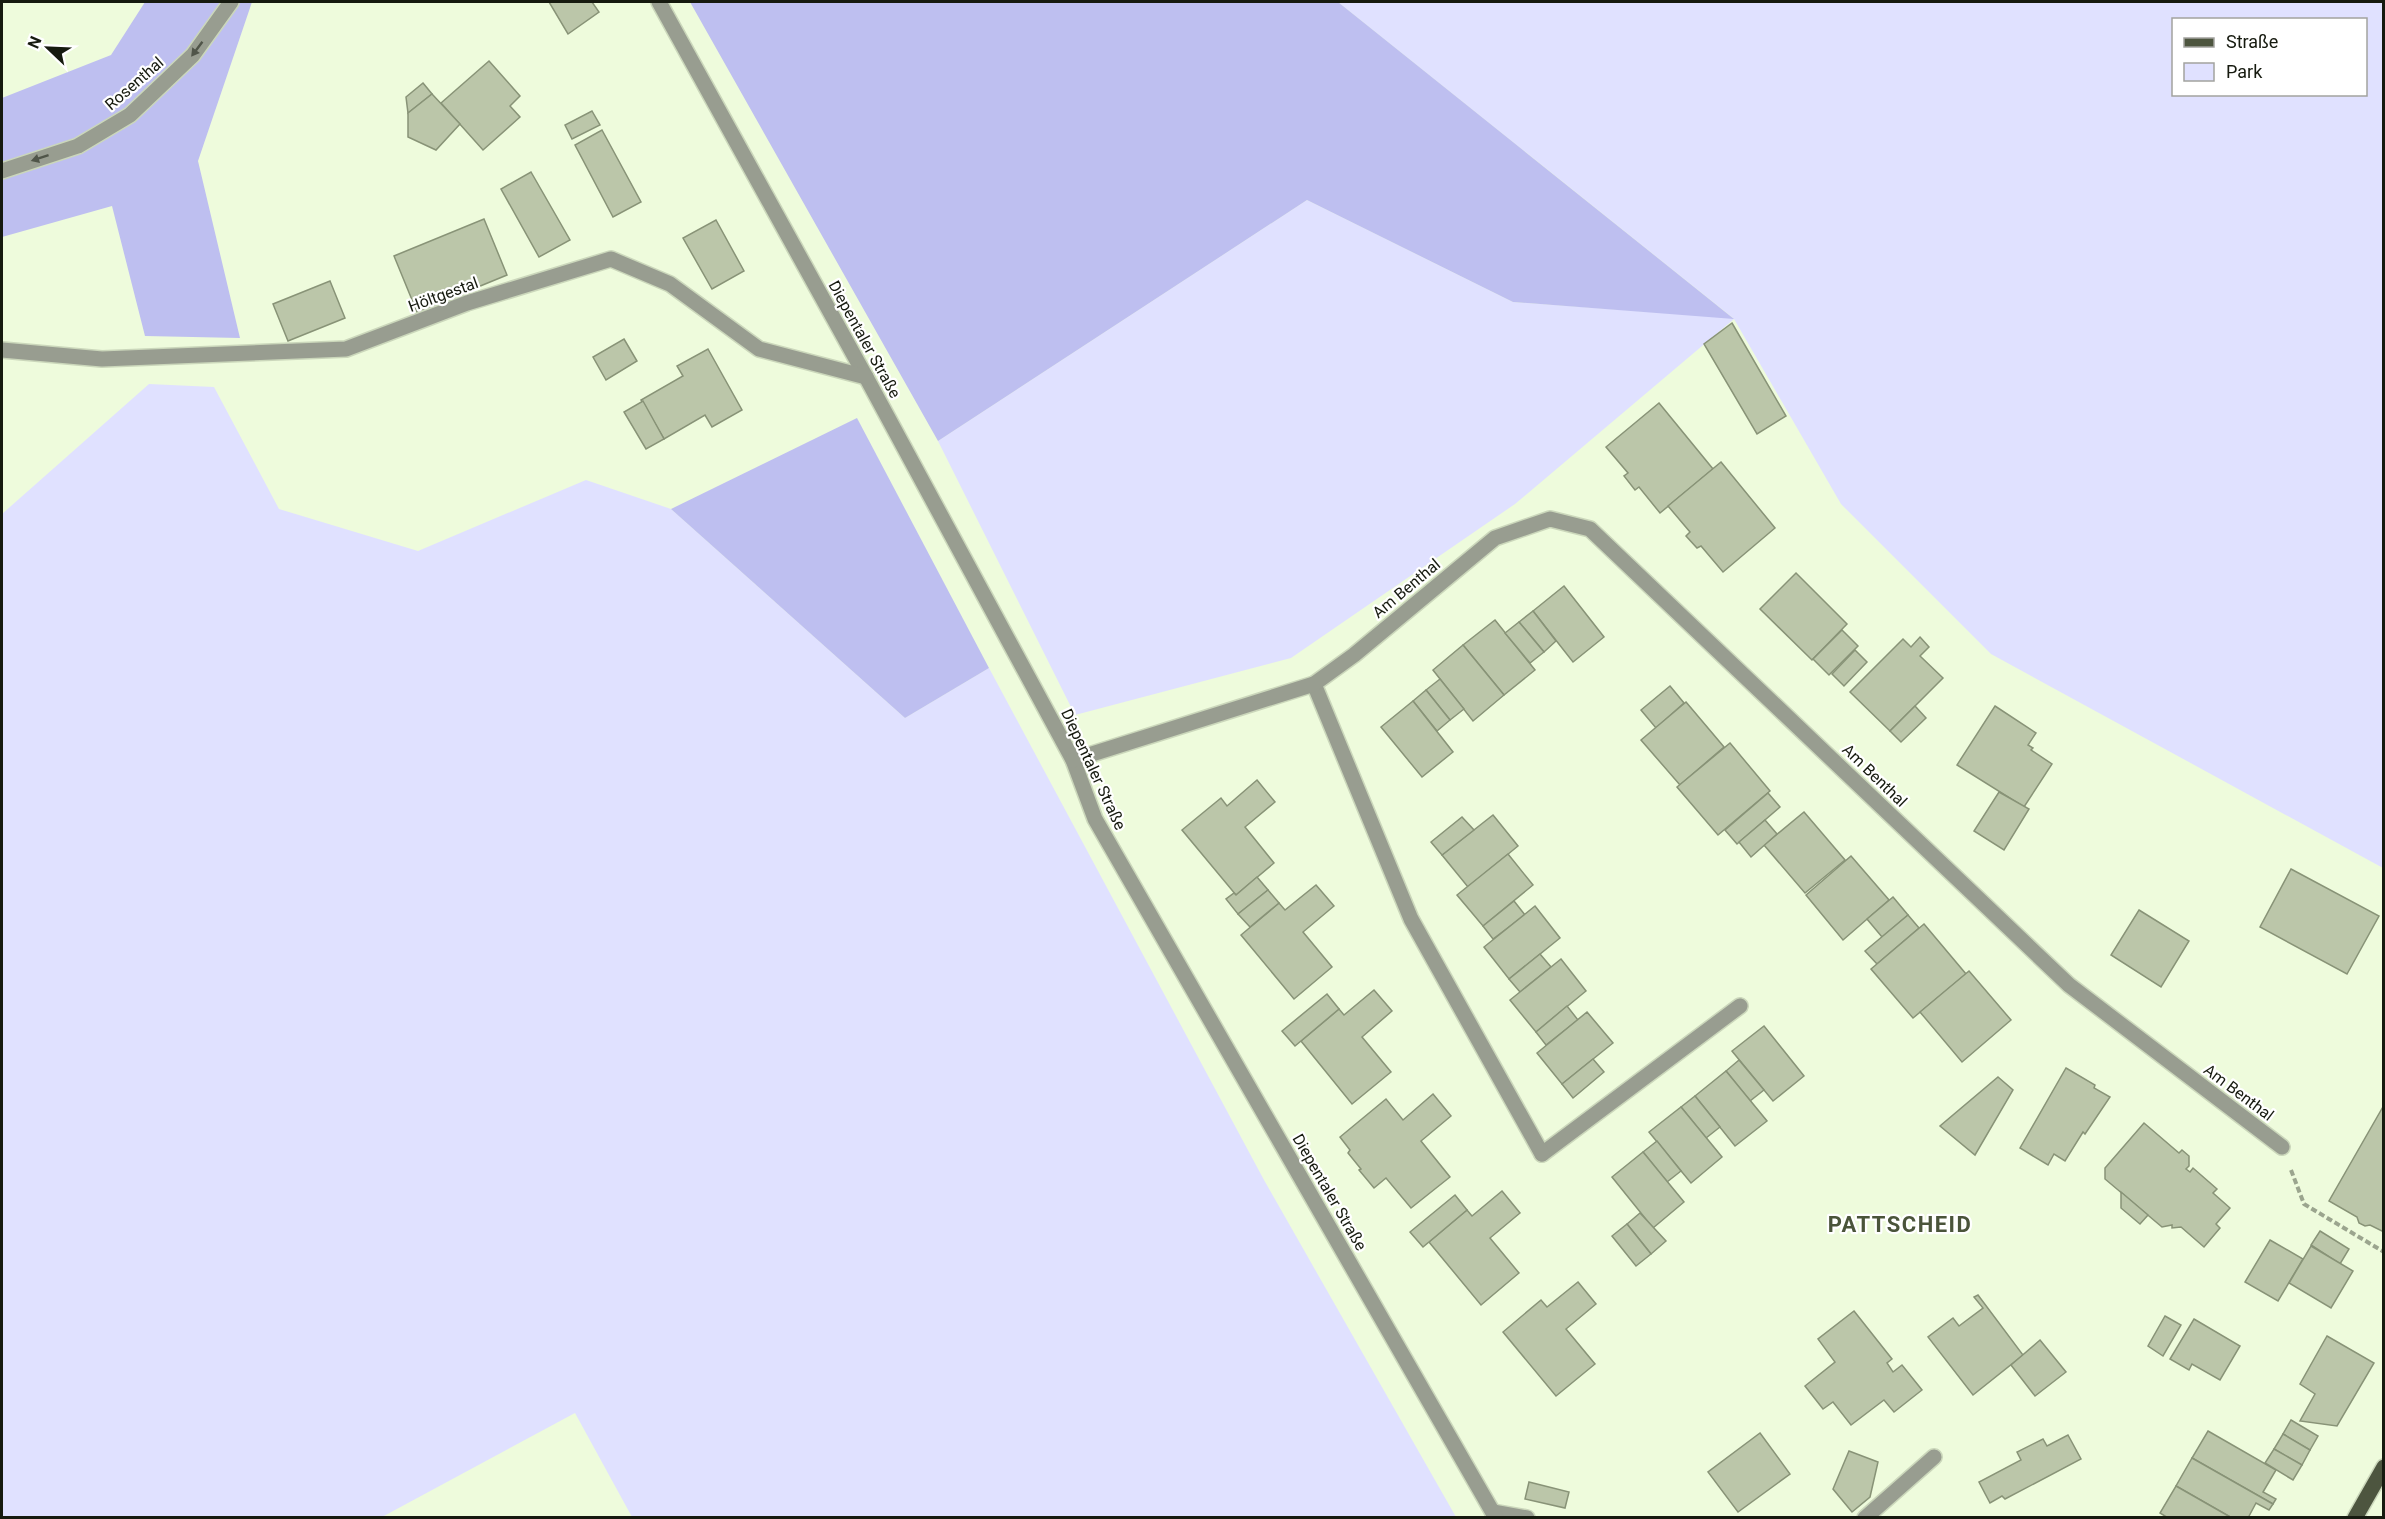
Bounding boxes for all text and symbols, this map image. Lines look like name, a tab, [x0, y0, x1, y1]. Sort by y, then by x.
north arrow	[18, 18, 78, 78]
legend	[2172, 18, 2367, 96]
text: Straße	[2226, 31, 2278, 52]
text: N	[24, 33, 46, 51]
one-way arrow	[191, 41, 203, 57]
street label: Rosenthal	[101, 53, 167, 114]
text: Park	[2226, 61, 2263, 82]
one-way arrow	[31, 154, 49, 164]
street label: Höltgestal	[406, 273, 481, 316]
street label: Diepentaler Straße	[824, 277, 905, 401]
street label: Am Benthal	[1369, 555, 1444, 622]
street label: Diepentaler Straße	[1057, 706, 1130, 833]
street label: Am Benthal	[1838, 740, 1911, 811]
street label: Am Benthal	[2200, 1060, 2277, 1125]
street label: Diepentaler Straße	[1288, 1131, 1371, 1254]
district label: PATTSCHEID	[1828, 1212, 1972, 1237]

